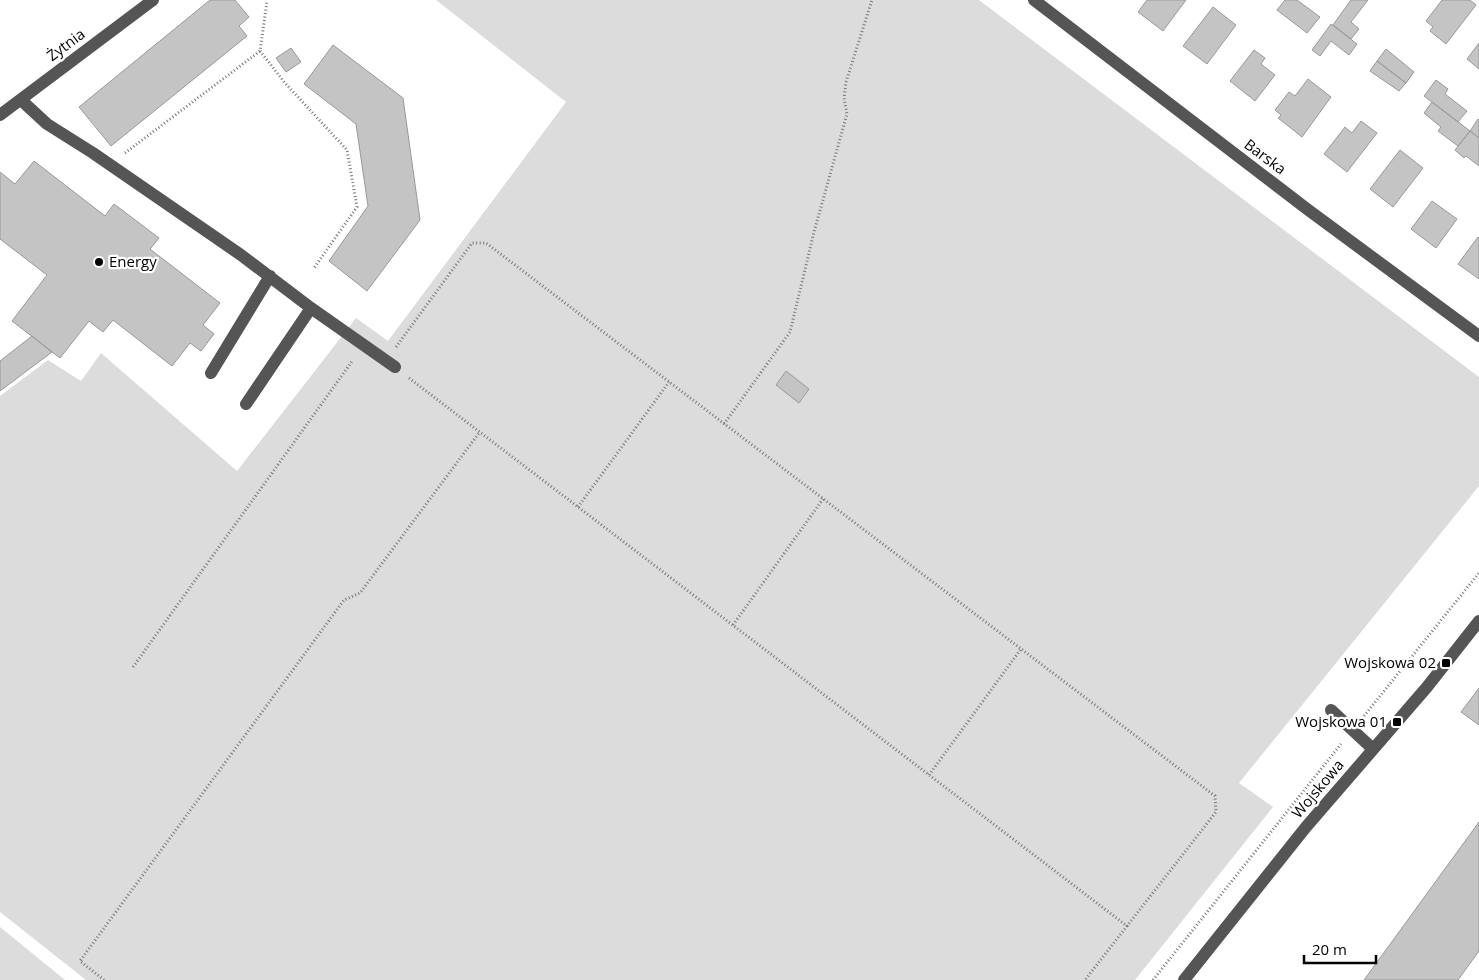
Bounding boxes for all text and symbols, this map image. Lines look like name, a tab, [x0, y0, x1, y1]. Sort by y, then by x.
street label: Żytnia	[42, 23, 88, 65]
street label: Barska	[1241, 134, 1291, 178]
place label: Energy	[109, 251, 157, 271]
marker: Energy	[93, 256, 105, 268]
place label: Wojskowa 02	[1344, 652, 1436, 672]
marker: Wojskowa 02	[1440, 657, 1452, 669]
place label: Wojskowa 01	[1295, 711, 1387, 731]
marker: Wojskowa 01	[1391, 716, 1403, 728]
street label: Wojskowa	[1287, 755, 1348, 822]
scale bar	[1304, 932, 1376, 964]
text: 20 m	[1312, 939, 1347, 959]

